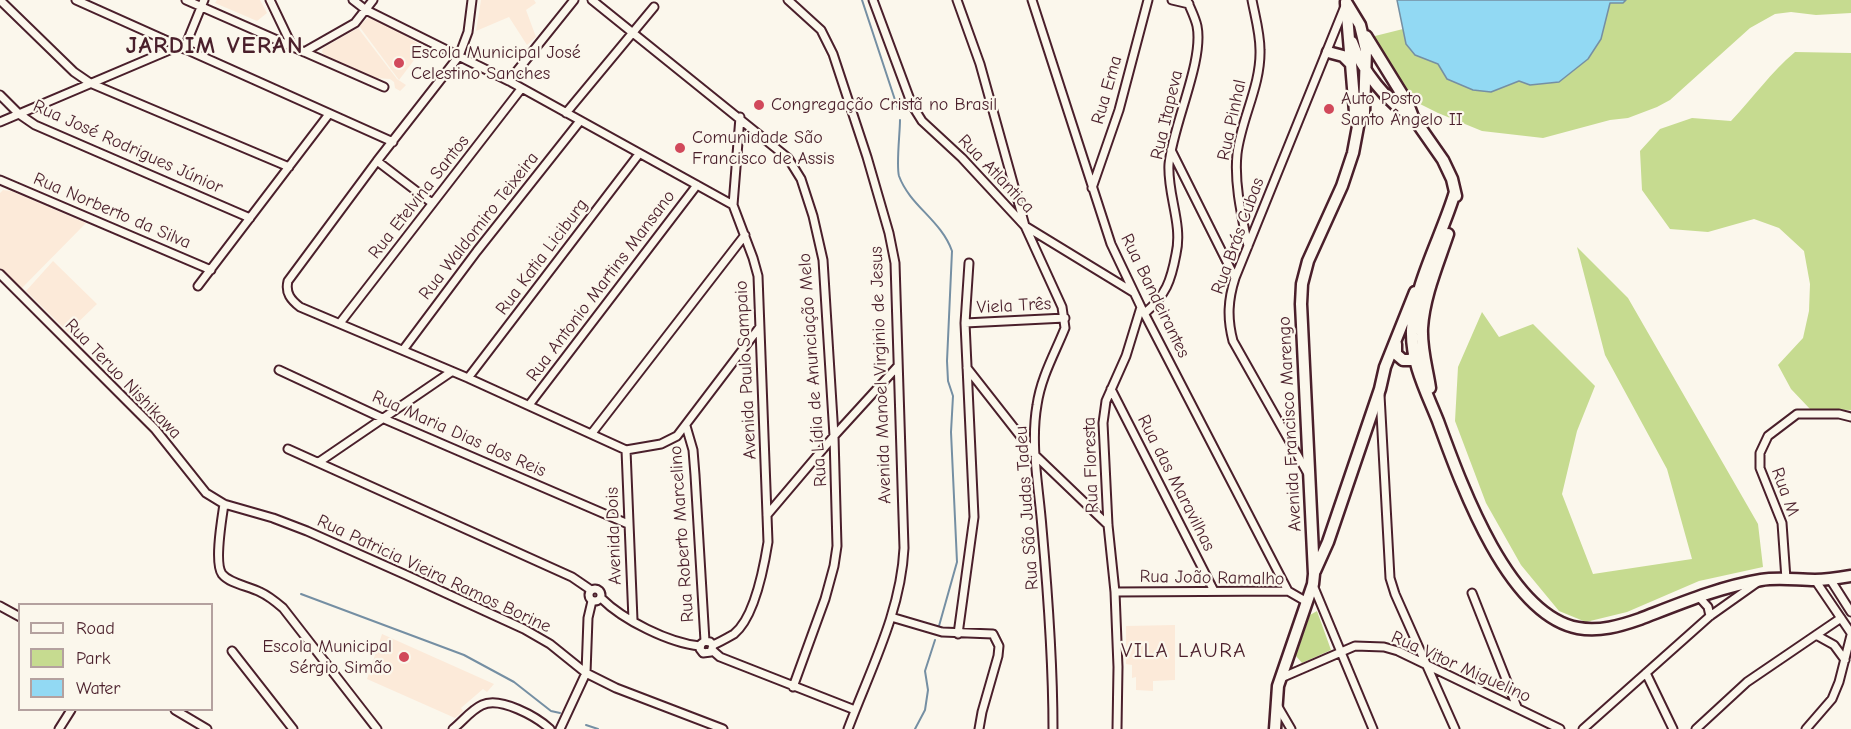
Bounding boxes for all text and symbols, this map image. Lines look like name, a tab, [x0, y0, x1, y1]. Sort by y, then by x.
district label: JARDIM VERAN	[126, 32, 304, 60]
place label: Escola Municipal José Celestino Sanches	[411, 42, 581, 84]
street label: Rua Ema	[1087, 53, 1127, 127]
marker: Escola Municipal José Celestino Sanches	[392, 56, 406, 70]
street label: Rua Itapeva	[1146, 68, 1188, 162]
street label: Rua Pinhal	[1213, 78, 1251, 162]
place label: Auto Posto Santo Ângelo II	[1341, 88, 1463, 130]
place label: Congregação Cristã no Brasil	[771, 94, 997, 116]
street label: Rua José Rodrigues Júnior	[30, 95, 226, 199]
marker: Congregação Cristã no Brasil	[752, 98, 766, 112]
marker: Auto Posto Santo Ângelo II	[1322, 102, 1336, 116]
place label: Comunidade São Francisco de Assis	[692, 127, 834, 170]
street label: Rua Atlantica	[953, 130, 1039, 218]
street label: Rua Etelvina Santos	[364, 131, 474, 263]
marker: Comunidade São Francisco de Assis	[673, 141, 687, 155]
street label: Rua Waldomiro Teixeira	[415, 148, 543, 304]
street label: Rua Norberto da Silva	[30, 168, 194, 254]
street label: Rua Brás Cubas	[1207, 175, 1269, 297]
street label: Rua Antonio Martins Mansano	[522, 186, 680, 386]
street label: Rua Katia Liciburg	[491, 195, 593, 319]
street label: Rua Bandeirantes	[1116, 230, 1194, 362]
street label: Avenida Manoel Virginio de Jesus	[866, 246, 896, 504]
street label: Rua Lídia de Anunciação Melo	[794, 252, 832, 488]
street label: Avenida Paulo Sampaio	[731, 280, 761, 460]
street label: Viela Três	[976, 293, 1052, 319]
street label: Rua Teruo Nishikawa	[60, 314, 186, 444]
street label: Avenida Francisco Marengo	[1274, 316, 1306, 532]
street label: Rua Maria Dias dos Reis	[369, 386, 549, 482]
street label: Rua das Maravilhas	[1132, 411, 1220, 555]
street label: Rua Floresta	[1079, 417, 1103, 513]
street label: Rua São Judas Tadeu	[1010, 425, 1044, 591]
street label: Rua Roberto Marcelino	[665, 445, 699, 623]
street label: Rua M	[1766, 465, 1804, 519]
street label: Avenida Dois	[601, 487, 627, 585]
street label: Rua Patricia Vieira Ramos Borine	[314, 510, 554, 638]
street label: Rua João Ramalho	[1139, 566, 1285, 590]
legend	[18, 603, 213, 711]
text: Road	[76, 618, 115, 639]
street label: Rua Vitor Miguelino	[1388, 626, 1534, 708]
place label: Escola Municipal Sérgio Simão	[262, 636, 392, 678]
district label: VILA LAURA	[1121, 638, 1247, 664]
text: Park	[76, 648, 110, 669]
marker: Escola Municipal Sérgio Simão	[397, 650, 411, 664]
text: Water	[76, 678, 120, 699]

